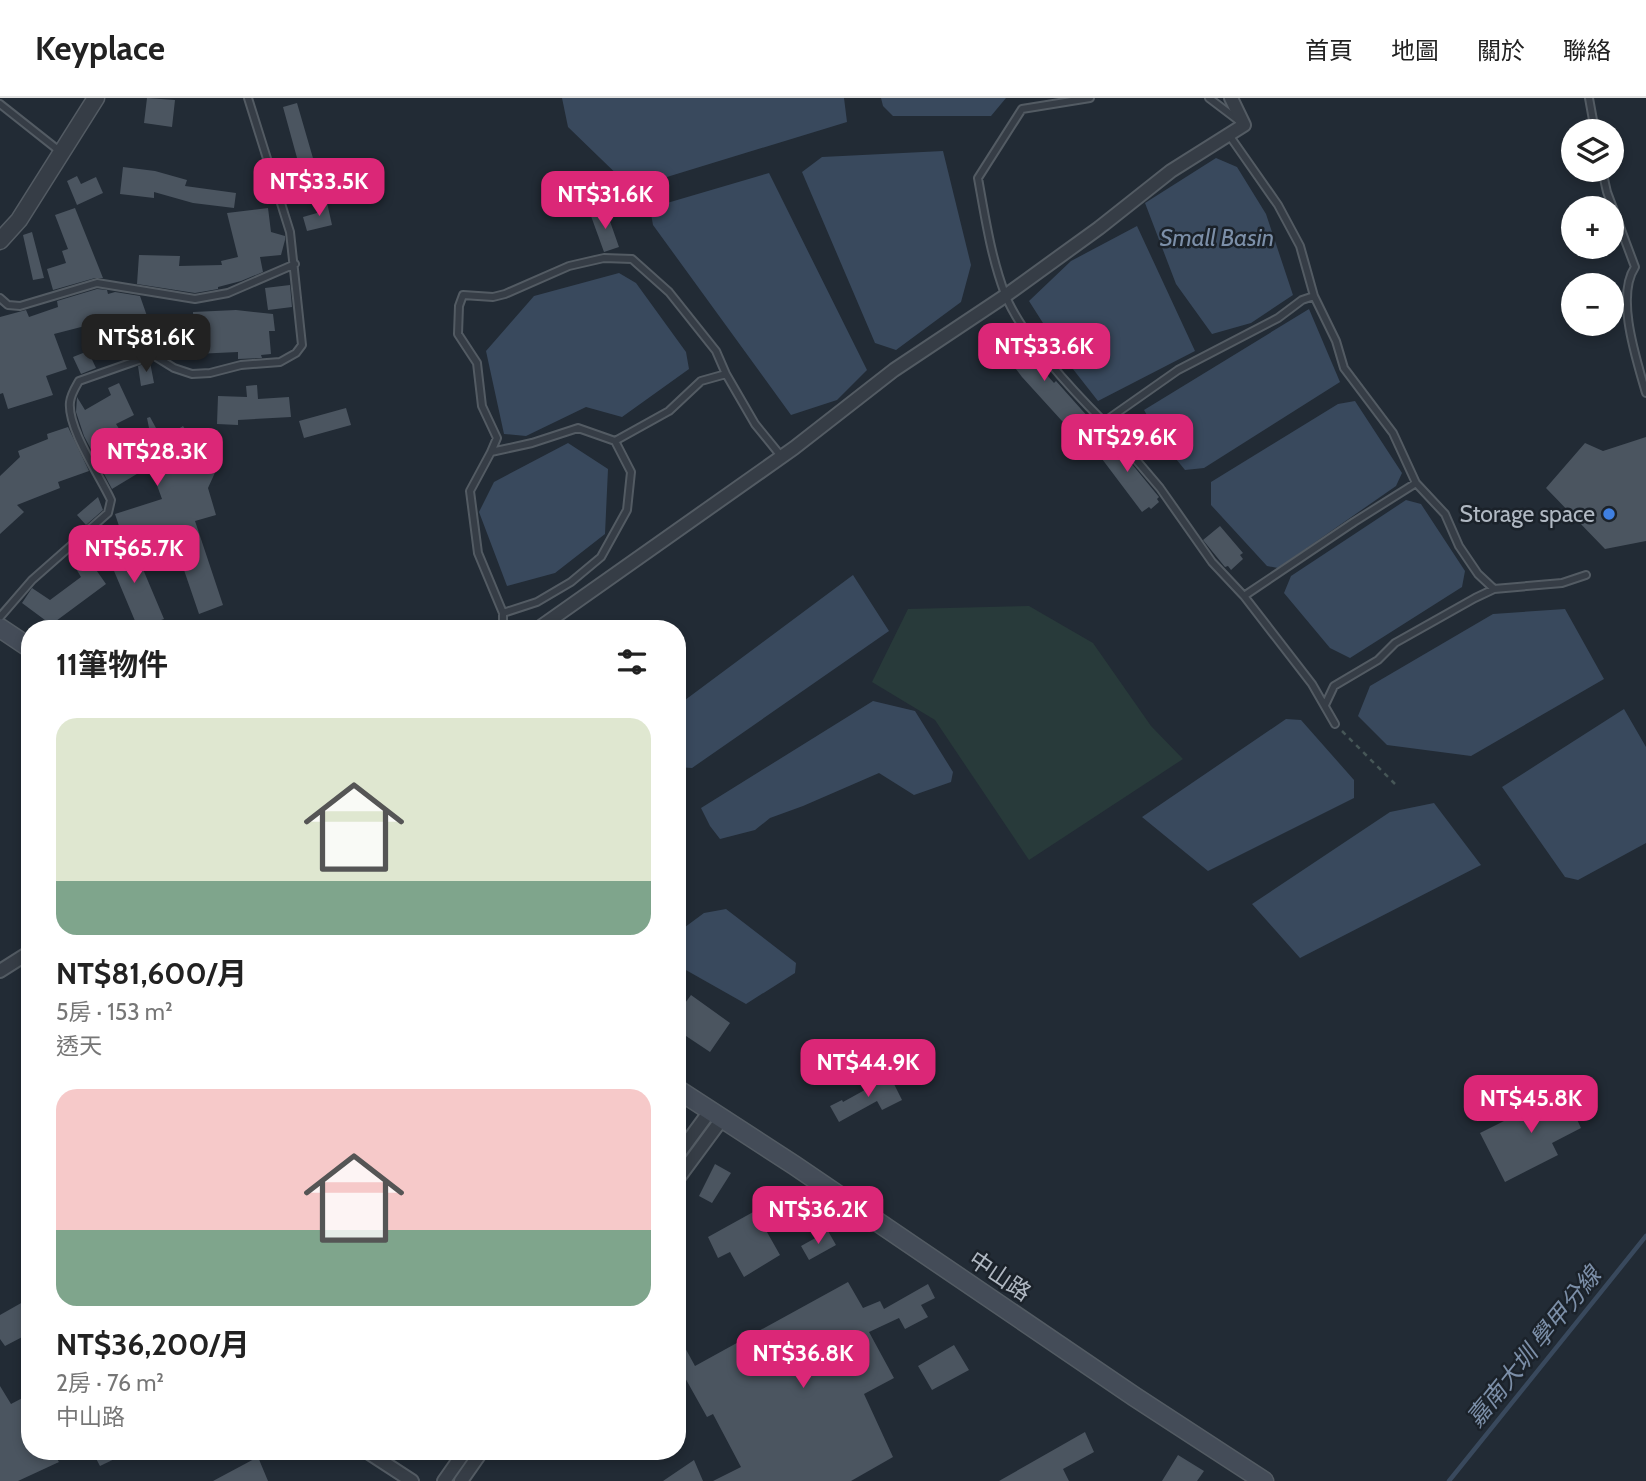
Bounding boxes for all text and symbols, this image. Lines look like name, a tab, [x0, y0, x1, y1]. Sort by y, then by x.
text: Keyplace	[35, 28, 165, 68]
text: 首頁	[1305, 36, 1353, 65]
text: 地圖	[1391, 36, 1439, 65]
text: 關於	[1477, 36, 1525, 65]
text: 聯絡	[1563, 36, 1611, 65]
map controls	[1561, 119, 1624, 336]
button: layers	[1561, 119, 1624, 182]
pin: NT$33.5K	[247, 158, 391, 218]
text: NT$33.5K	[269, 167, 369, 195]
pin: NT$31.6K	[533, 172, 677, 231]
text: NT$31.6K	[557, 180, 653, 208]
button: +	[1561, 196, 1624, 259]
water label: Small Basin	[1160, 223, 1274, 252]
button: −	[1561, 273, 1624, 336]
pin: NT$81.6K	[74, 314, 218, 374]
text: NT$81.6K	[97, 323, 195, 351]
pin: NT$33.6K	[972, 324, 1116, 383]
text: NT$33.6K	[994, 332, 1094, 360]
pin: NT$29.6K	[1055, 414, 1199, 474]
text: NT$29.6K	[1077, 423, 1177, 451]
pin: NT$28.3K	[85, 428, 229, 488]
text: NT$28.3K	[107, 437, 207, 465]
place label: Storage space	[1460, 500, 1595, 528]
marker: Storage space	[1601, 506, 1617, 522]
pin: NT$65.7K	[62, 526, 206, 585]
text: NT$65.7K	[85, 534, 183, 562]
icon: filters	[613, 643, 651, 681]
text: 11筆物件	[56, 646, 168, 683]
icon: home	[291, 764, 417, 890]
text: NT$81,600/月	[56, 955, 247, 992]
text: 5房 · 153 m²	[56, 998, 173, 1026]
text: 透天	[56, 1032, 102, 1060]
pin: NT$44.9K	[796, 1040, 940, 1099]
text: NT$44.9K	[816, 1048, 920, 1076]
pin: NT$45.8K	[1459, 1076, 1603, 1135]
text: NT$45.8K	[1480, 1084, 1582, 1112]
icon: home	[291, 1135, 417, 1261]
pin: NT$36.2K	[746, 1186, 890, 1246]
text: NT$36.2K	[768, 1195, 868, 1223]
street label: 中山路	[964, 1245, 1036, 1307]
water label: 嘉南大圳 學甲分線	[1460, 1259, 1609, 1432]
text: NT$36,200/月	[56, 1326, 250, 1363]
pin: NT$36.8K	[731, 1330, 875, 1390]
text: NT$36.8K	[752, 1339, 854, 1367]
text: 2房 · 76 m²	[56, 1369, 164, 1397]
text: 中山路	[56, 1403, 125, 1431]

